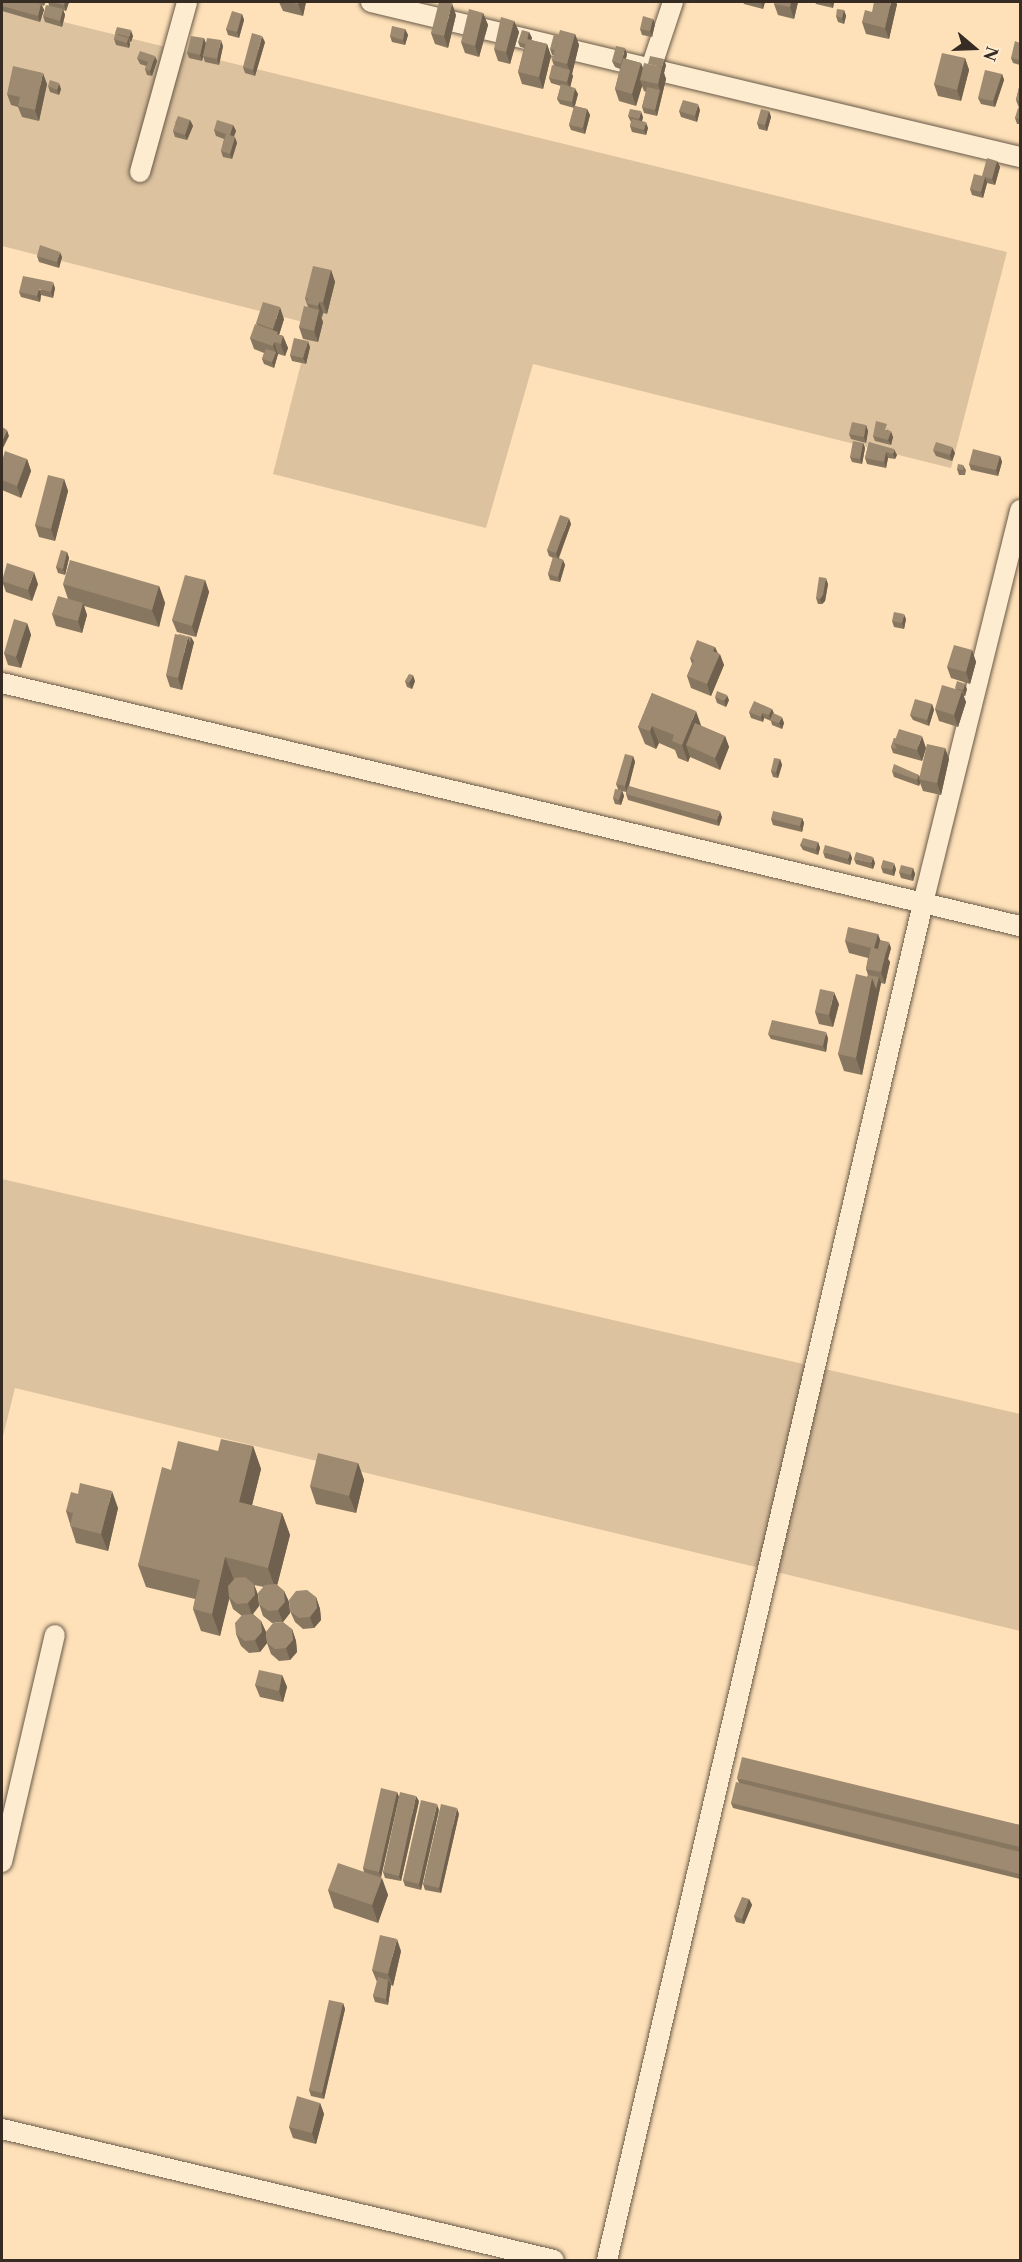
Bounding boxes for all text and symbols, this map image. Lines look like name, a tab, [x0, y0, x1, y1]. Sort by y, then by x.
north arrow	[944, 18, 1004, 78]
text: N	[979, 44, 1003, 64]

